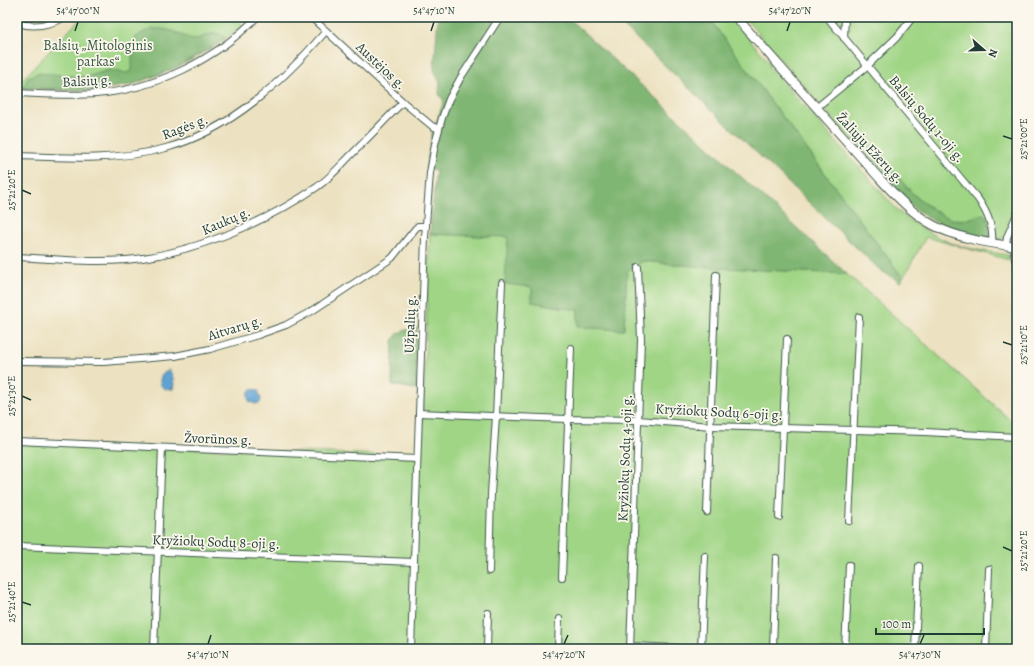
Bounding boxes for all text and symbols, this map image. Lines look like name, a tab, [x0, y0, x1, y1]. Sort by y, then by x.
text: 54°47'00"N	[56, 4, 100, 17]
text: 54°47'10"N	[413, 4, 455, 17]
text: 54°47'20"N	[769, 4, 811, 17]
north arrow	[964, 30, 1004, 70]
park label: Balsių „Mitologinis parkas“	[43, 36, 153, 71]
street label: Austėjos g.	[351, 37, 410, 94]
text: N	[985, 47, 1001, 60]
street label: Balsių g.	[62, 70, 112, 92]
street label: Balsių Sodų 1-oji g.	[885, 71, 969, 167]
street label: Žaliųjų Ežerų g.	[832, 108, 908, 188]
street label: Ragės g.	[159, 110, 211, 144]
text: 25°21'00"E	[1017, 118, 1030, 160]
text: 25°21'20"E	[5, 169, 18, 210]
street label: Kaukų g.	[199, 202, 253, 240]
street label: Užpalių g.	[399, 294, 421, 354]
street label: Aitvarų g.	[204, 311, 265, 346]
text: 25°21'10"E	[1017, 325, 1030, 365]
text: 25°21'30"E	[5, 376, 18, 416]
street label: Kryžiokų Sodų 4-oji g.	[613, 394, 637, 522]
street label: Kryžiokų Sodų 6-oji g.	[655, 399, 783, 425]
street label: Žvorūnos g.	[184, 428, 252, 450]
street label: Kryžiokų Sodų 8-oji g.	[152, 530, 280, 554]
text: 25°21'20"E	[1017, 530, 1030, 571]
text: 25°21'40"E	[5, 582, 18, 622]
scale bar	[876, 610, 984, 636]
text: 100 m	[882, 616, 911, 632]
text: 54°47'10"N	[187, 648, 229, 661]
text: 54°47'20"N	[543, 648, 585, 661]
text: 54°47'30"N	[899, 648, 941, 661]

